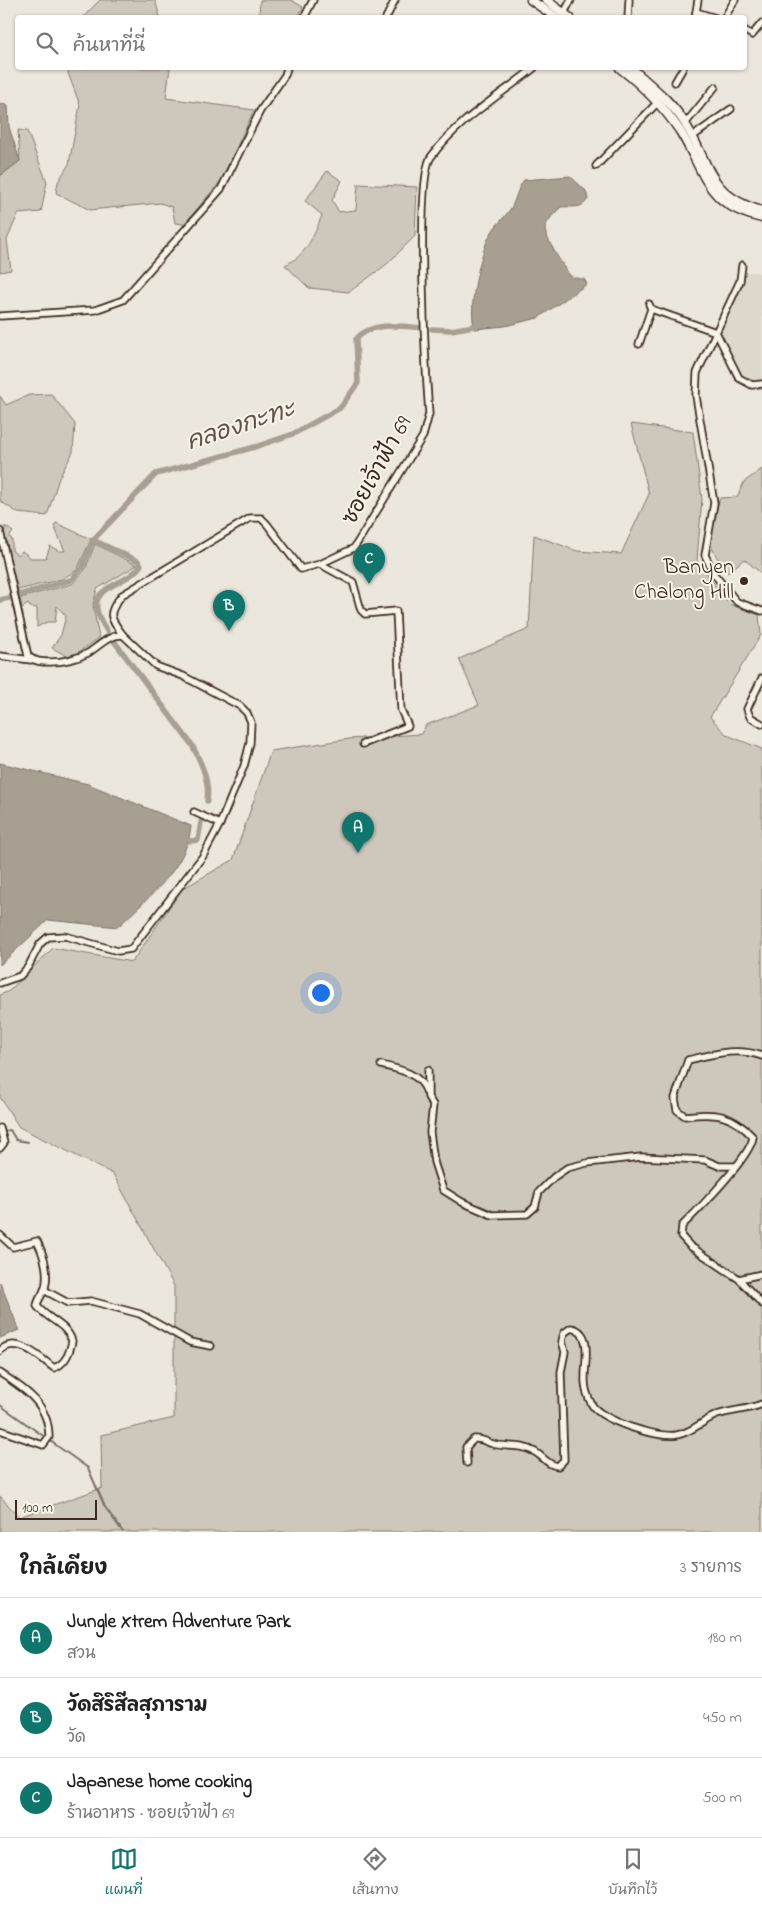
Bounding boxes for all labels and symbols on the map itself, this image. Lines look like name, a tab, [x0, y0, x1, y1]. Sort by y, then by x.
water label: คลองกะทะ	[182, 392, 302, 461]
street label: ซอยเจ้าฟ้า 69	[333, 410, 421, 531]
pin: C	[353, 543, 385, 584]
place label: Banyen Chalong Hill	[634, 552, 734, 610]
marker: Banyen Chalong Hill	[738, 575, 750, 587]
pin: B	[213, 590, 245, 631]
pin: A	[342, 812, 374, 853]
your location	[308, 980, 334, 1006]
scale bar	[15, 1497, 98, 1520]

